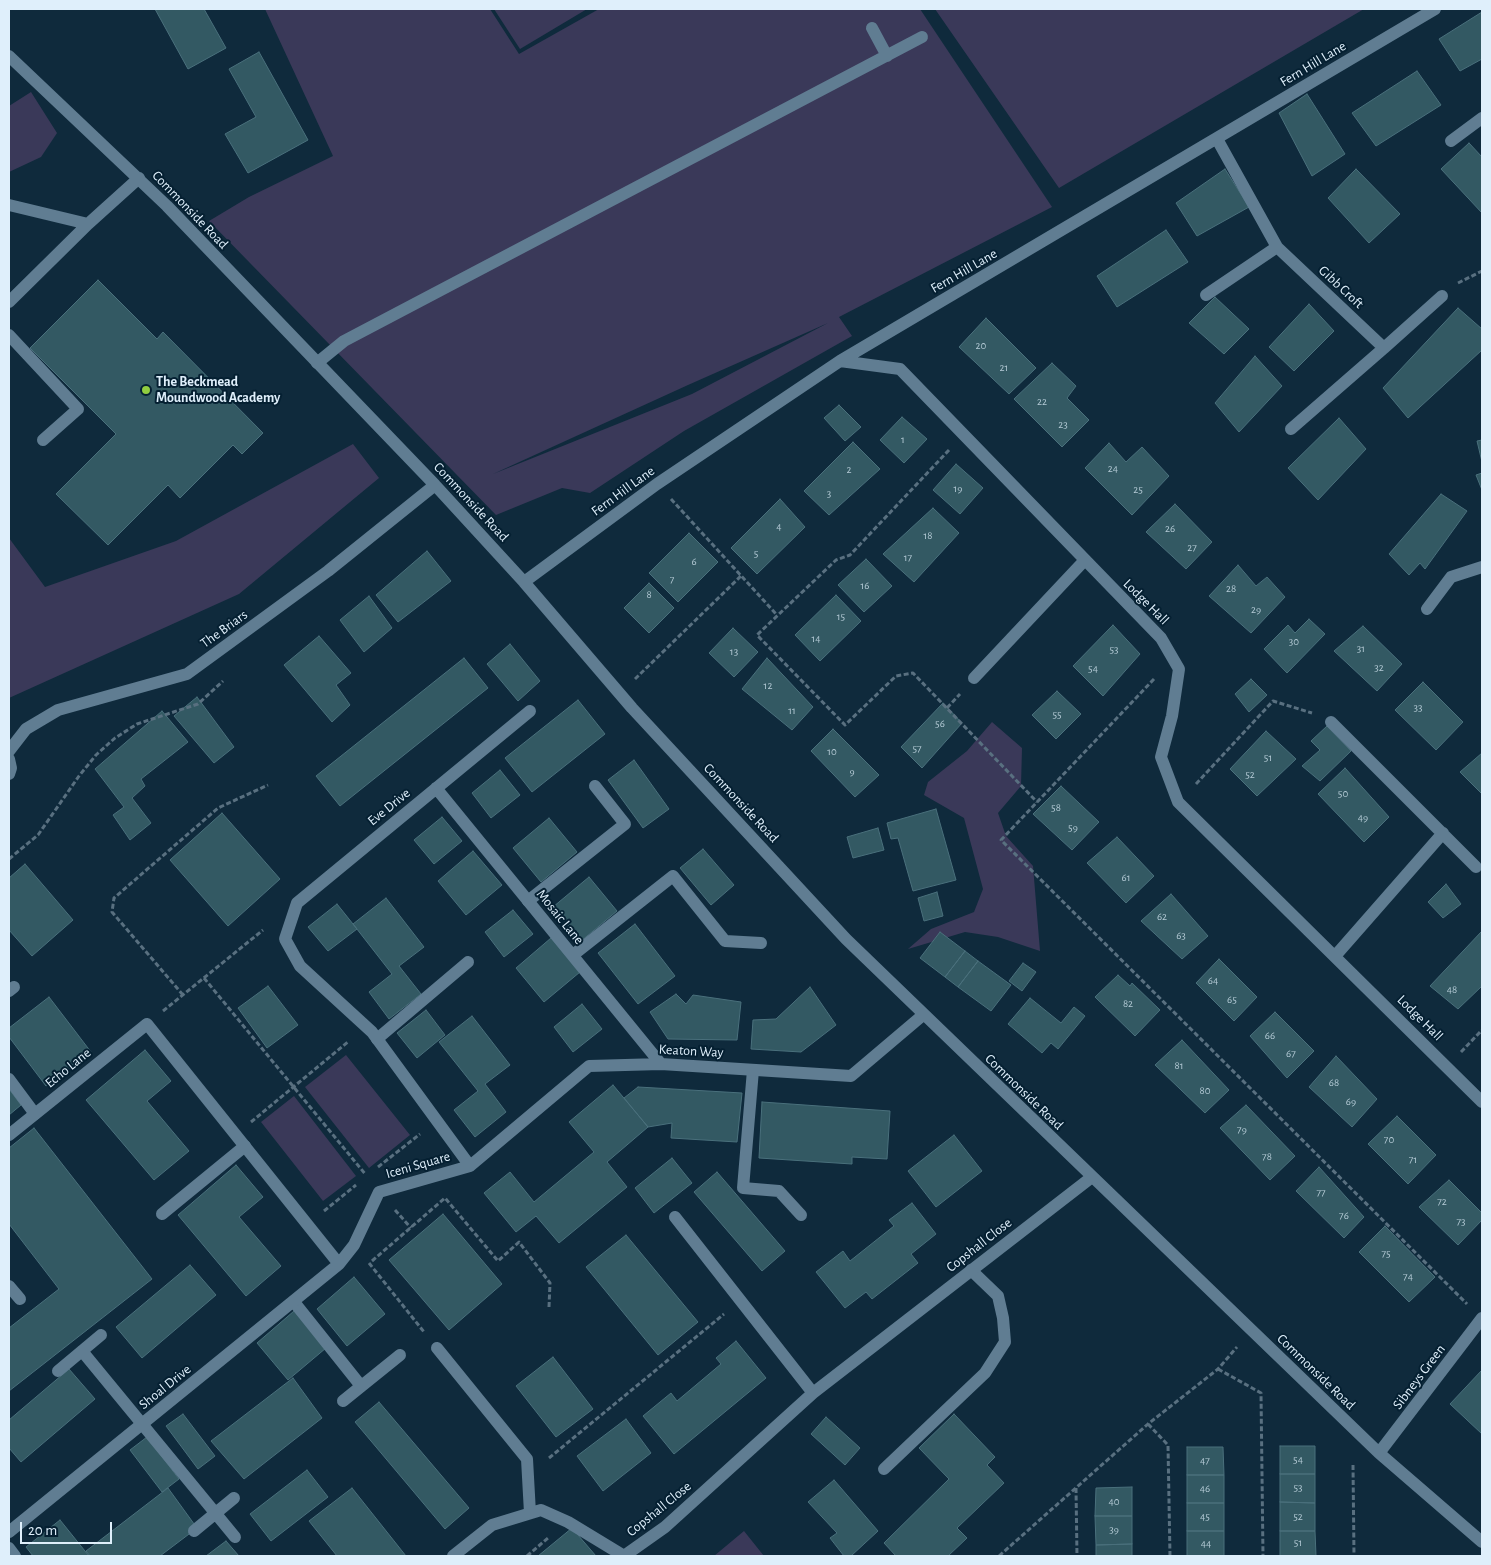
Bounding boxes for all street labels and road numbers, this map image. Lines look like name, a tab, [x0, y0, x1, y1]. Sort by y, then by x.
street label: Fern Hill Lane	[1277, 38, 1349, 90]
street label: Commonside Road	[148, 167, 232, 253]
street label: Fern Hill Lane	[928, 245, 1000, 297]
street label: Gibb Croft	[1315, 262, 1367, 312]
street label: Commonside Road	[430, 459, 512, 545]
street label: Fern Hill Lane	[588, 462, 658, 520]
street label: Lodge Hall	[1120, 576, 1172, 628]
street label: The Briars	[197, 606, 251, 652]
street label: Commonside Road	[700, 760, 782, 846]
street label: Eve Drive	[364, 785, 414, 829]
street label: Mosaic Lane	[533, 886, 587, 948]
street label: Lodge Hall	[1394, 992, 1446, 1044]
street label: Keaton Way	[658, 1041, 724, 1061]
street label: Echo Lane	[42, 1044, 94, 1092]
street label: Commonside Road	[981, 1050, 1067, 1134]
street label: Iceni Square	[384, 1148, 452, 1182]
street label: Copshall Close	[943, 1214, 1015, 1276]
street label: Commonside Road	[1273, 1330, 1359, 1414]
street label: Sibneys Green	[1389, 1341, 1449, 1413]
street label: Shoal Drive	[136, 1361, 194, 1413]
street label: Copshall Close	[623, 1478, 695, 1540]

